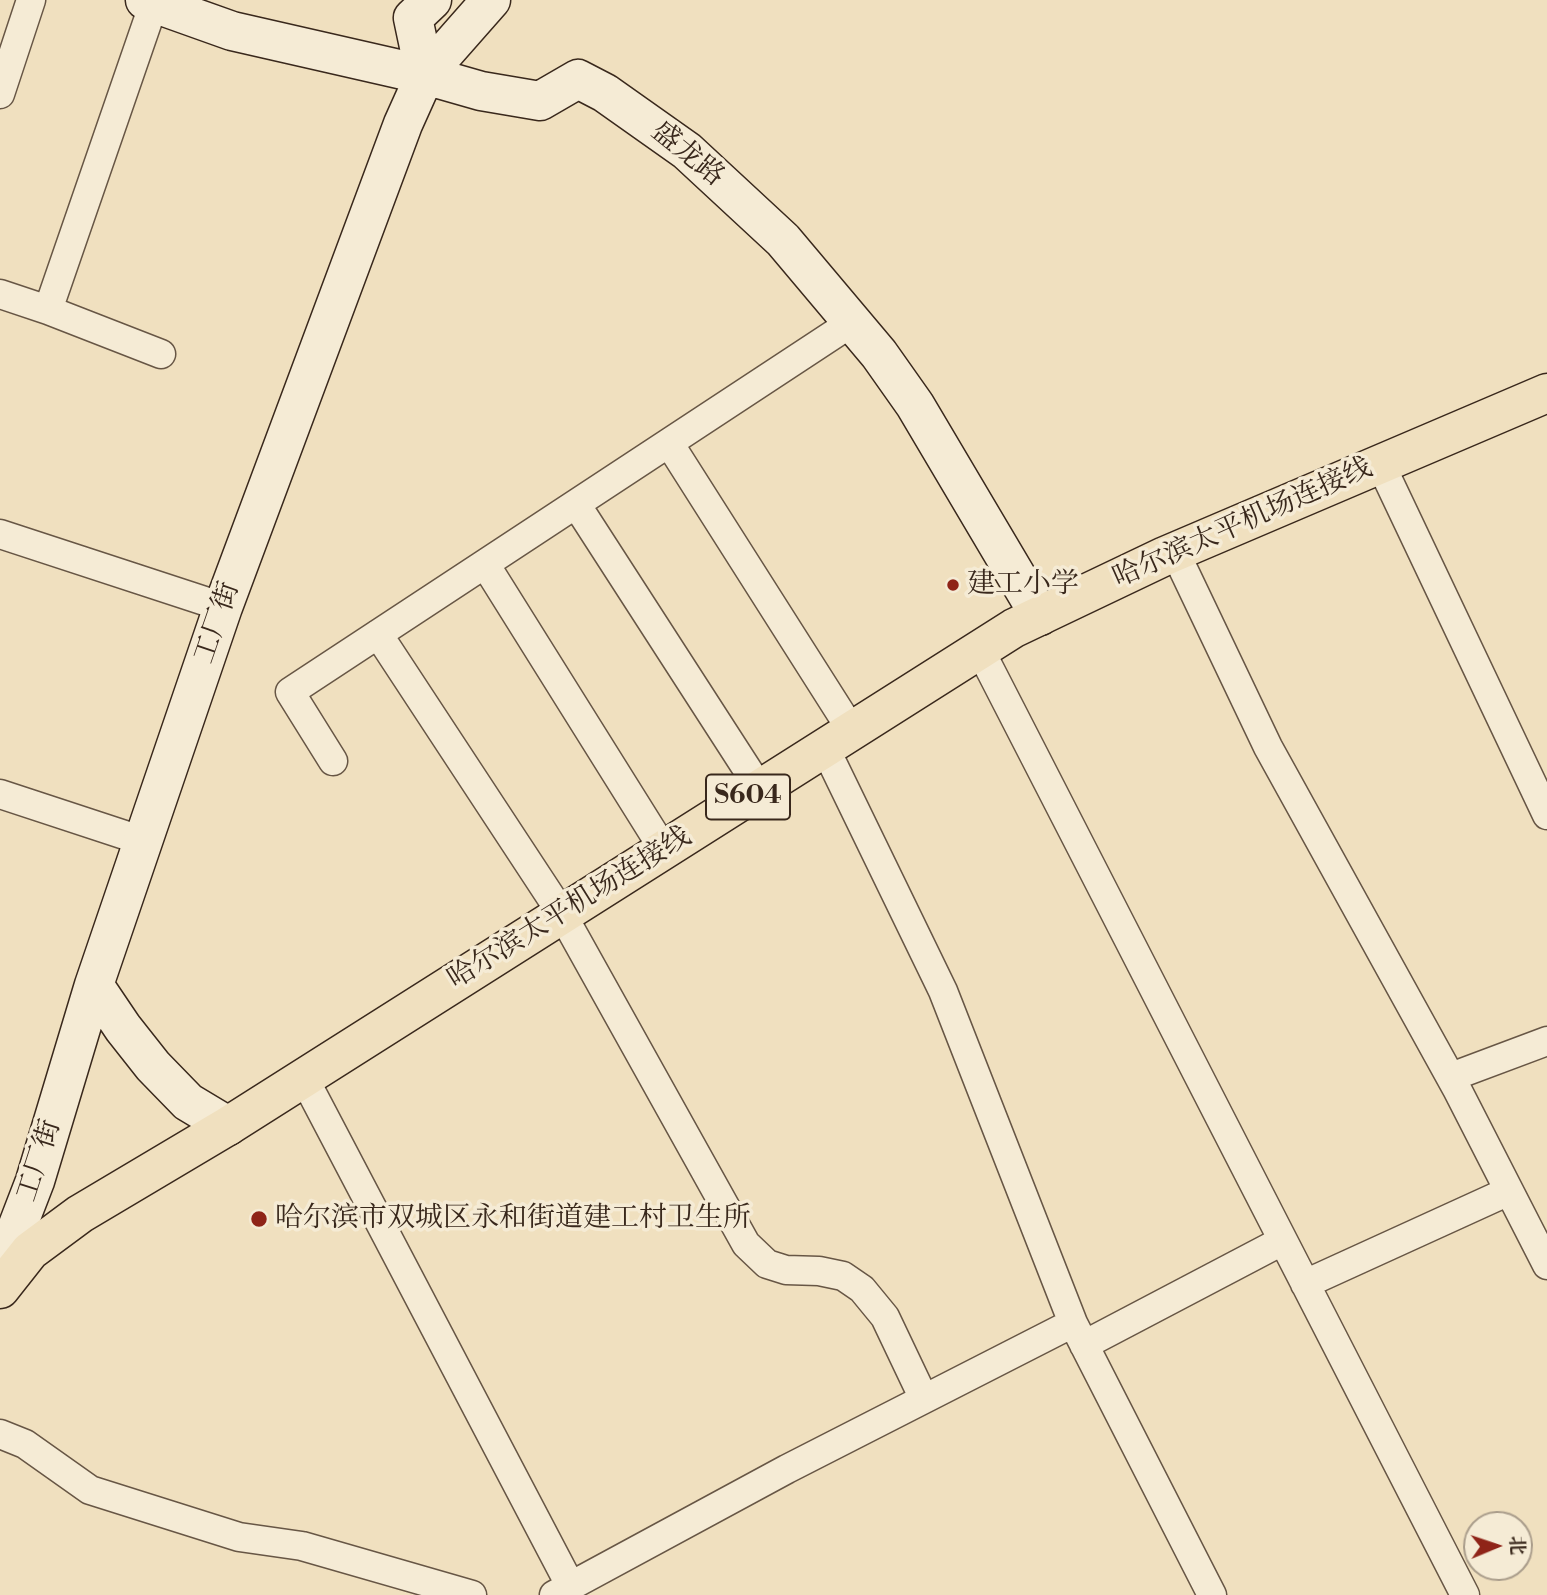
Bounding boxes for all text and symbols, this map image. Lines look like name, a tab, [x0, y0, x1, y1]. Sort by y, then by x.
street label: 盛龙路	[644, 116, 730, 194]
street label: 哈尔滨太平机场连接线	[1108, 452, 1378, 596]
place label: 建工小学	[967, 568, 1079, 602]
marker: 建工小学	[945, 577, 961, 593]
street label: 工厂街	[188, 578, 248, 668]
road number: S604	[706, 775, 790, 820]
street label: 哈尔滨太平机场连接线	[442, 821, 698, 997]
street label: 工厂街	[11, 1116, 69, 1206]
place label: 哈尔滨市双城区永和街道建工村卫生所	[275, 1202, 751, 1236]
marker: 哈尔滨市双城区永和街道建工村卫生所	[249, 1209, 269, 1229]
north arrow	[1463, 1511, 1533, 1581]
text: 北	[1505, 1535, 1529, 1555]

